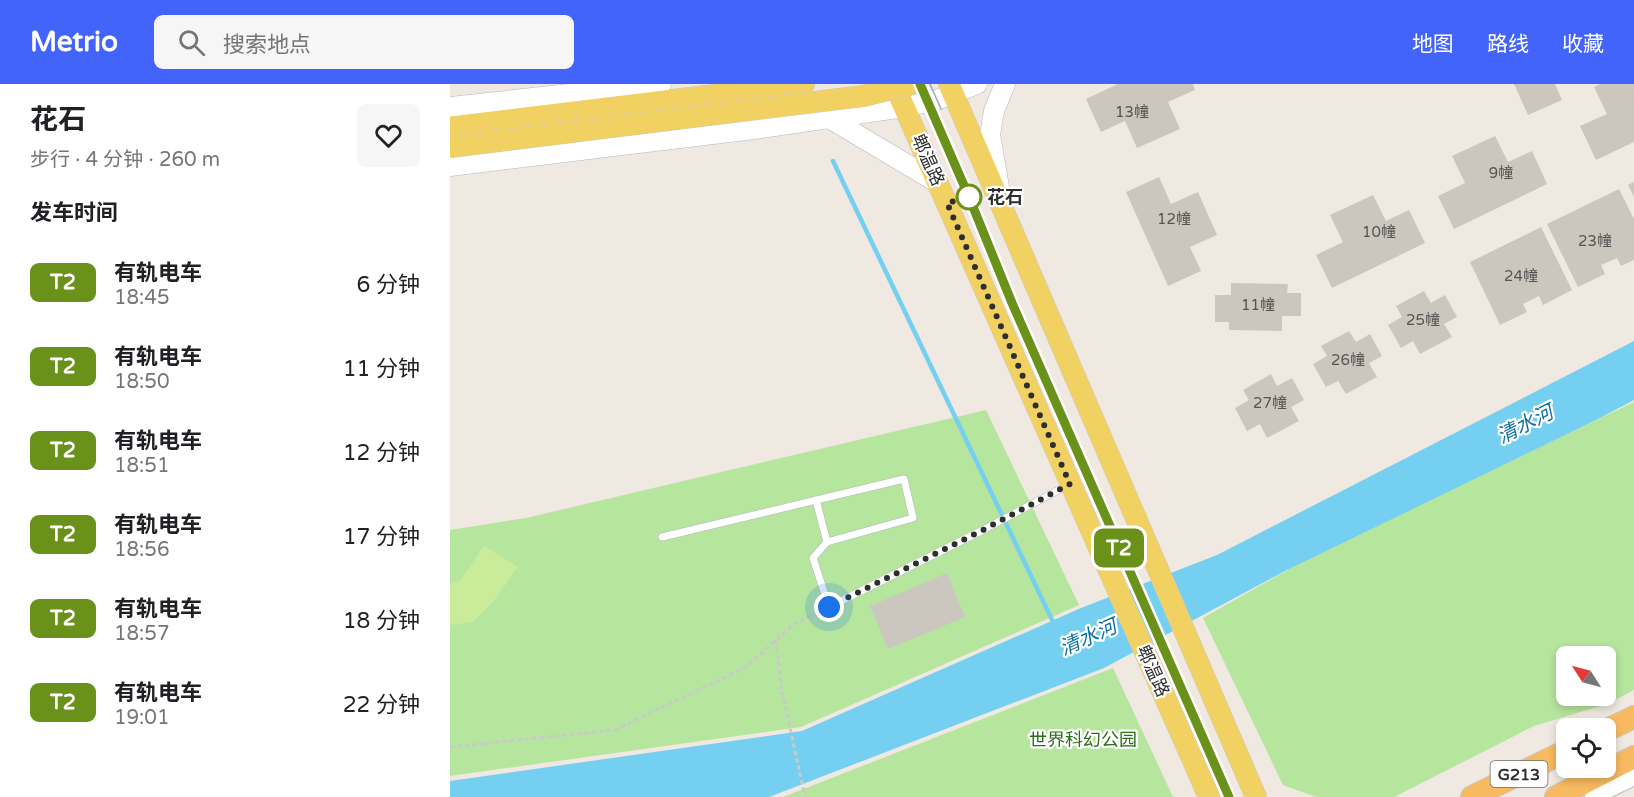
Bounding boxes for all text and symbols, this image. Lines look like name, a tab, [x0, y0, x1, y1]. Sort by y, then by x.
search box	[154, 15, 574, 69]
text: Metrio	[30, 25, 118, 59]
icon: search	[175, 26, 208, 59]
text: 搜索地点	[223, 32, 311, 58]
text: 地图	[1412, 32, 1454, 57]
text: 路线	[1487, 32, 1529, 57]
text: 收藏	[1562, 32, 1604, 57]
text: 花石	[30, 103, 86, 137]
house number: 13幢	[1115, 103, 1149, 121]
button: heart	[357, 104, 420, 167]
street label: 郫温路	[907, 131, 949, 189]
text: 步行 · 4 分钟 · 260 m	[30, 148, 220, 172]
house number: 9幢	[1489, 164, 1513, 182]
marker: 花石	[956, 184, 982, 210]
place label: 花石	[987, 186, 1023, 208]
text: 发车时间	[30, 200, 118, 226]
house number: 12幢	[1157, 210, 1191, 228]
house number: 10幢	[1362, 223, 1396, 241]
house number: 23幢	[1578, 232, 1612, 250]
text: 有轨电车	[114, 260, 202, 286]
house number: 24幢	[1504, 267, 1538, 285]
text: T2	[50, 270, 76, 295]
text: 6 分钟	[356, 272, 420, 298]
text: 18:45	[114, 286, 169, 310]
house number: 11幢	[1241, 296, 1275, 314]
house number: 25幢	[1406, 311, 1440, 329]
text: 有轨电车	[114, 344, 202, 370]
house number: 26幢	[1331, 351, 1365, 369]
text: T2	[50, 354, 76, 379]
text: 11 分钟	[343, 356, 420, 382]
text: 18:50	[114, 370, 169, 394]
house number: 27幢	[1253, 394, 1287, 412]
water label: 清水河	[1493, 399, 1561, 449]
text: 有轨电车	[114, 428, 202, 454]
text: T2	[50, 438, 76, 463]
text: 12 分钟	[343, 440, 420, 466]
text: 18:51	[114, 454, 169, 478]
text: 有轨电车	[114, 512, 202, 538]
text: T2	[50, 522, 76, 547]
text: 17 分钟	[343, 524, 420, 550]
line badge: T2	[1092, 528, 1146, 568]
text: T2	[1106, 536, 1132, 561]
text: 18:56	[114, 538, 169, 562]
your location	[814, 592, 844, 622]
text: 有轨电车	[114, 596, 202, 622]
text: T2	[50, 606, 76, 631]
text: 18 分钟	[343, 608, 420, 634]
water label: 清水河	[1056, 613, 1124, 661]
text: 18:57	[114, 622, 169, 646]
street label: 郫温路	[1132, 642, 1174, 700]
north arrow	[1556, 646, 1616, 706]
map controls	[1556, 646, 1616, 778]
text: 有轨电车	[114, 680, 202, 706]
text: T2	[50, 690, 76, 715]
text: 22 分钟	[343, 692, 420, 718]
text: 19:01	[114, 706, 169, 730]
button: locate	[1556, 718, 1616, 778]
park label: 世界科幻公园	[1029, 729, 1137, 751]
road number: G213	[1490, 761, 1548, 787]

